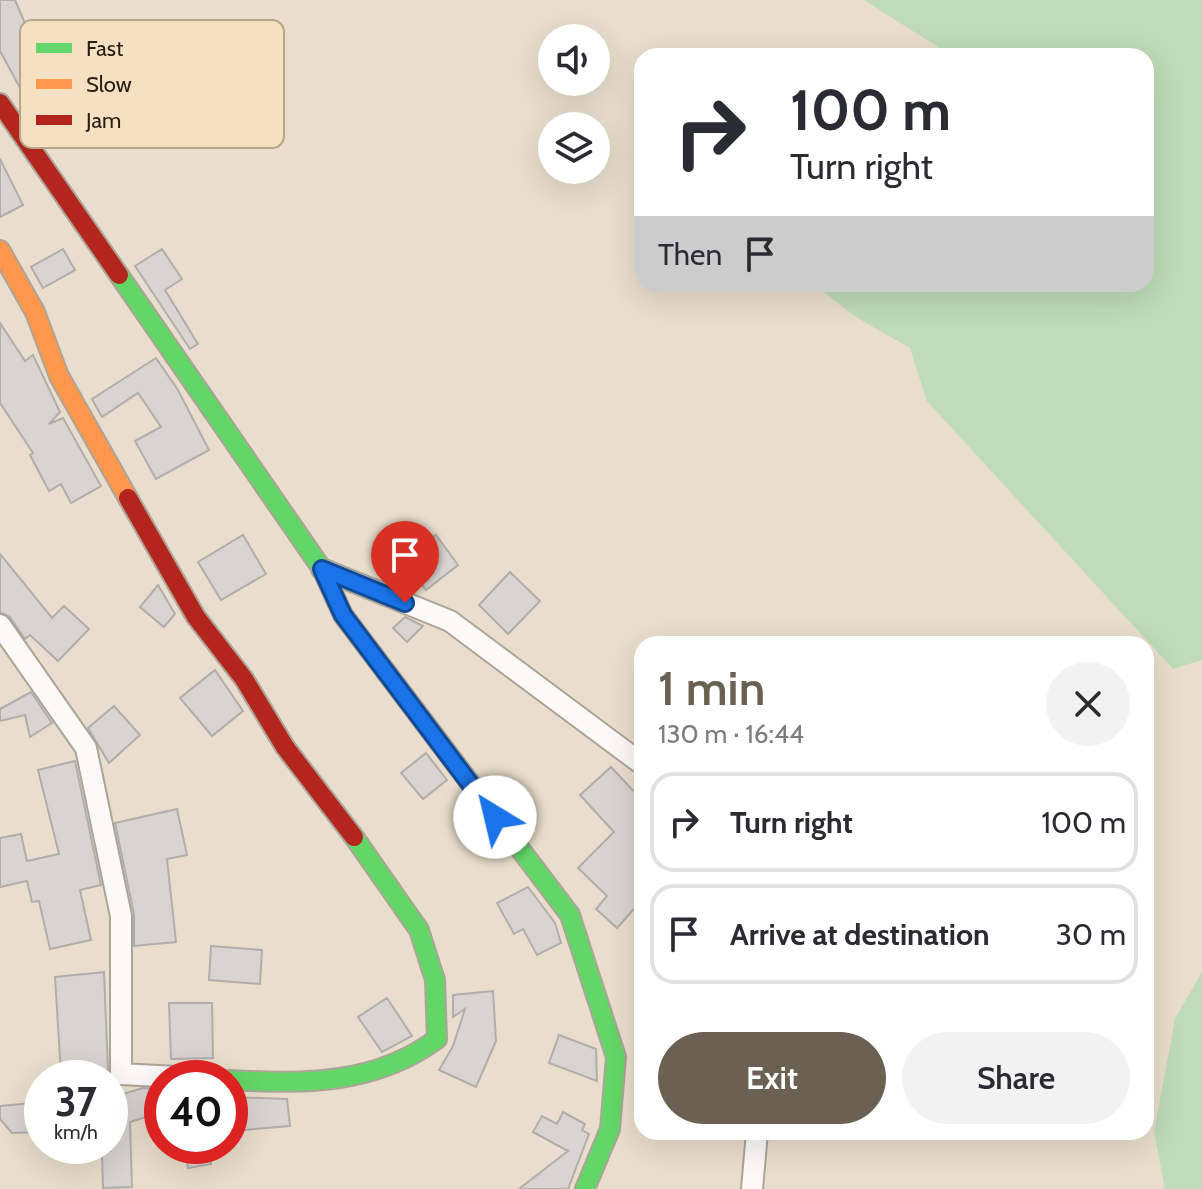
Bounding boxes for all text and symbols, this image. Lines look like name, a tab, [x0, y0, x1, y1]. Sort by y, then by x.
legend	[20, 20, 284, 148]
map controls	[538, 24, 610, 184]
button: sound	[538, 24, 610, 96]
text: Fast	[86, 35, 124, 62]
text: Slow	[86, 71, 132, 98]
text: 100 m	[790, 76, 951, 144]
icon: right	[658, 80, 762, 184]
text: Jam	[85, 107, 121, 134]
button: layers	[538, 112, 610, 184]
text: Turn right	[790, 144, 933, 188]
icon: arrive	[738, 232, 782, 276]
text: Then	[658, 236, 722, 273]
pin	[371, 521, 439, 603]
icon: arrive	[383, 533, 427, 577]
text: 1 min	[658, 659, 765, 717]
button: close	[1046, 662, 1130, 746]
text: 130 m · 16:44	[658, 718, 804, 750]
position arrow	[453, 775, 537, 859]
icon: right	[662, 800, 706, 844]
text: Turn right	[730, 804, 853, 841]
text: 100 m	[1041, 804, 1126, 841]
icon: arrive	[662, 912, 706, 956]
text: Arrive at destination	[730, 916, 990, 953]
text: 30 m	[1056, 916, 1126, 953]
button: Exit	[658, 1032, 886, 1124]
button: Share	[902, 1032, 1130, 1124]
speed limit sign: 40	[144, 1060, 248, 1164]
text: 37	[55, 1077, 97, 1126]
text: km/h	[54, 1120, 98, 1144]

